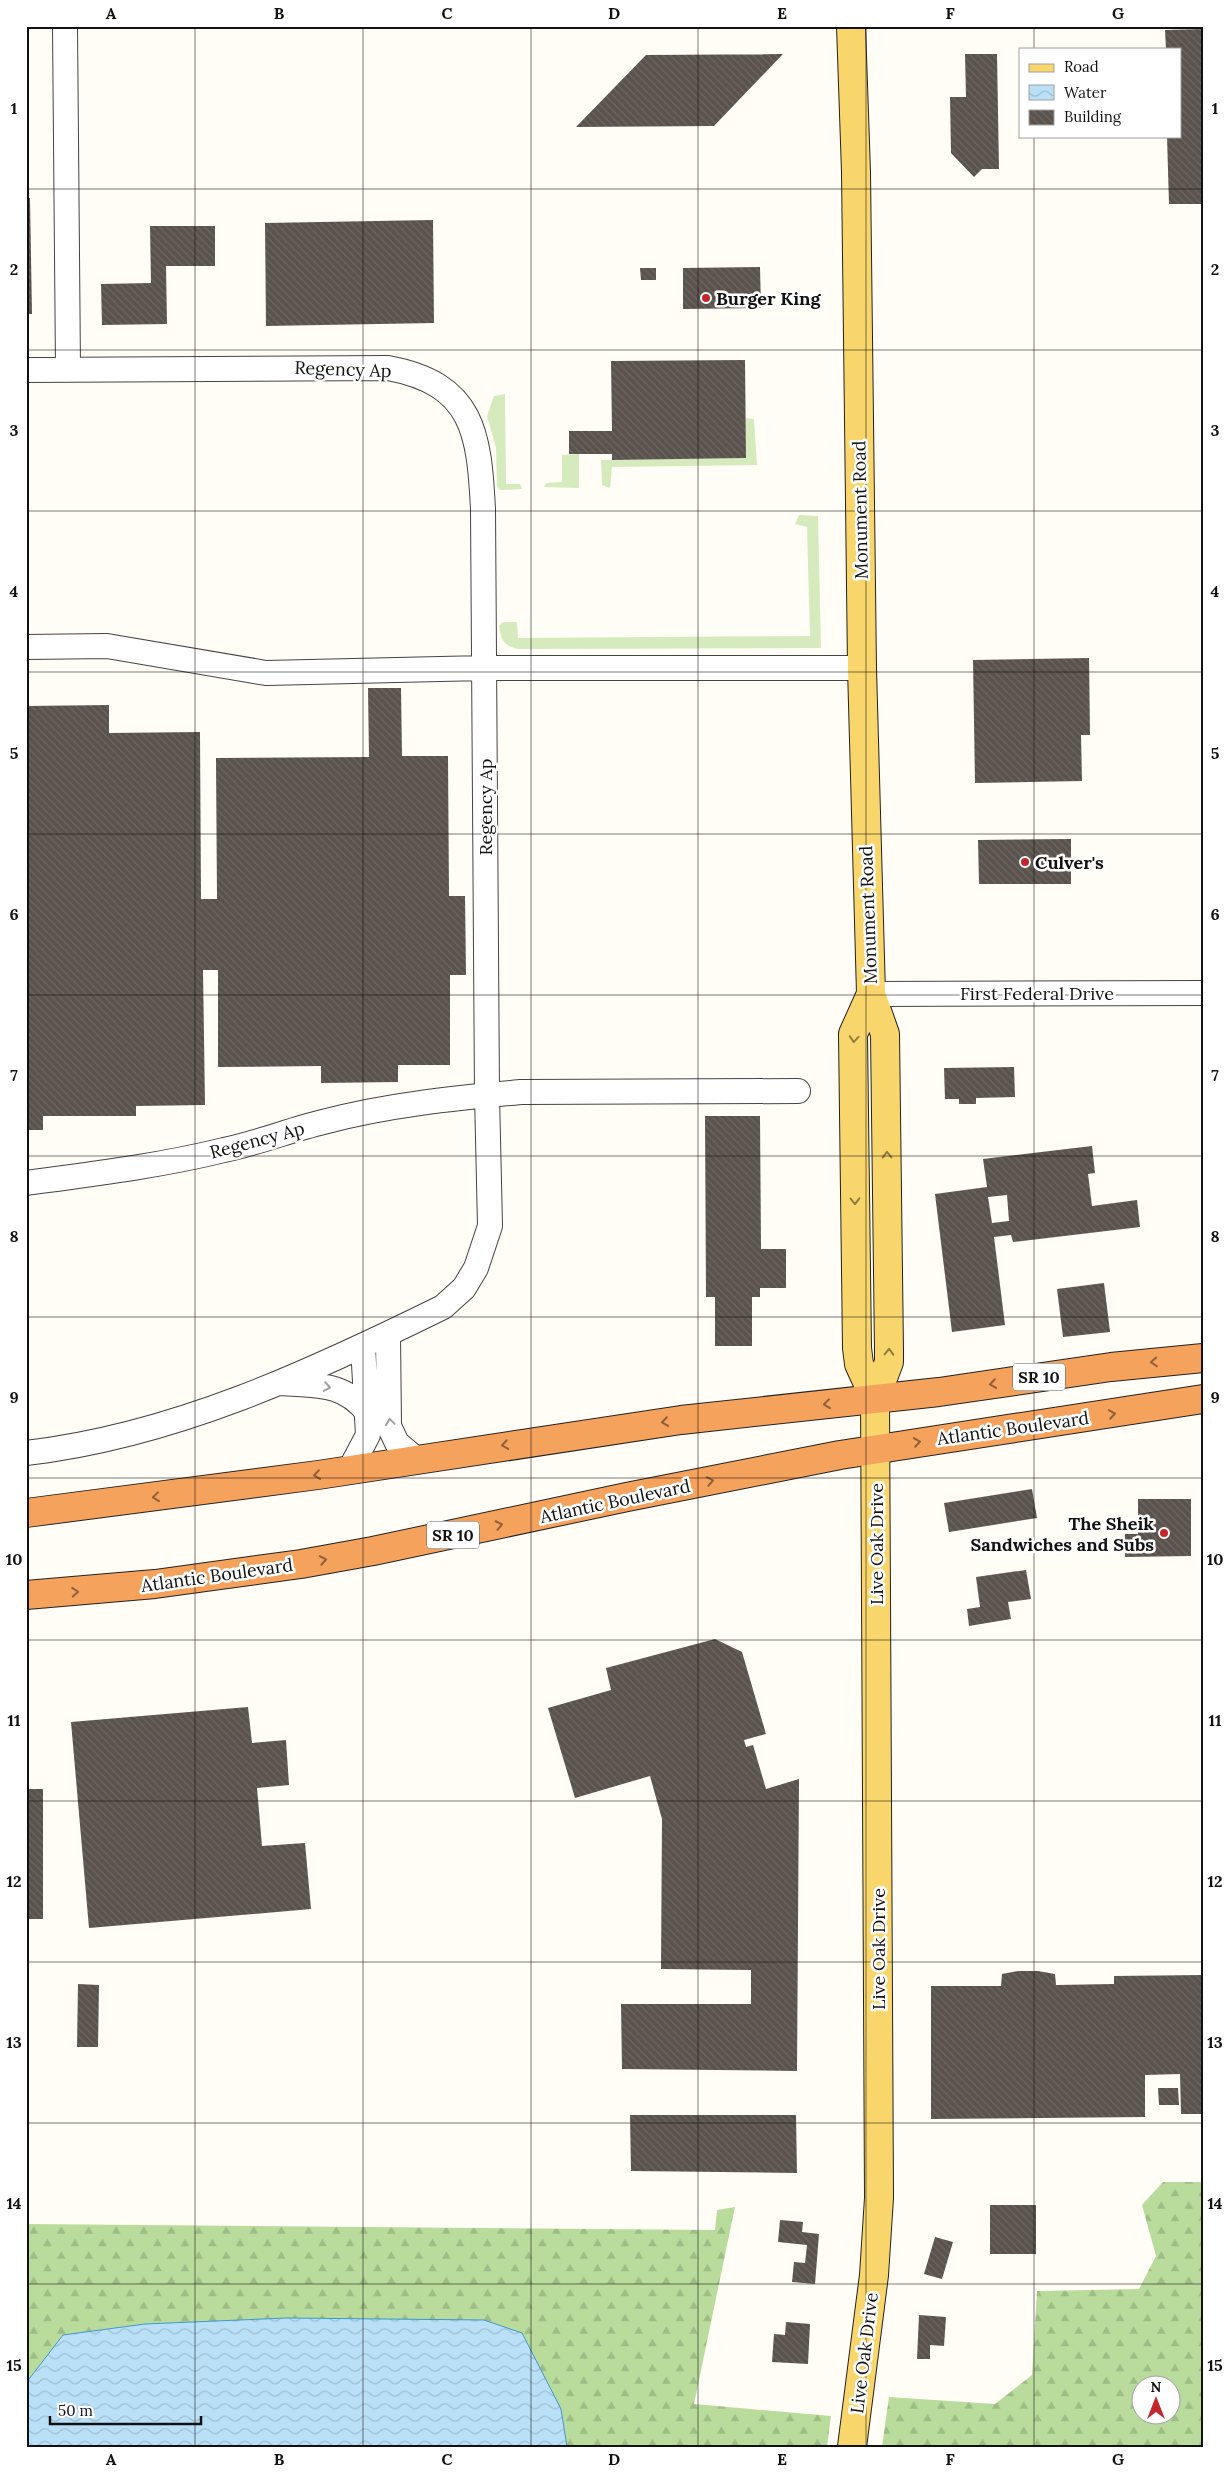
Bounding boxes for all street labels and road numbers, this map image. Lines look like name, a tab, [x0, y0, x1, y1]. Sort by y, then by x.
street label: Regency Ap	[294, 356, 392, 382]
street label: Monument Road	[847, 440, 873, 580]
street label: Regency Ap	[474, 758, 497, 856]
street label: Monument Road	[854, 845, 882, 985]
street label: First Federal Drive	[960, 982, 1114, 1005]
street label: Regency Ap	[207, 1116, 307, 1164]
road number: SR 10	[1013, 1364, 1065, 1390]
street label: Atlantic Boulevard	[935, 1406, 1091, 1450]
street label: Atlantic Boulevard	[537, 1474, 692, 1528]
street label: Live Oak Drive	[865, 1483, 888, 1605]
road number: SR 10	[427, 1522, 479, 1548]
street label: Atlantic Boulevard	[139, 1553, 295, 1597]
street label: Live Oak Drive	[867, 1888, 890, 2010]
street label: Live Oak Drive	[845, 2291, 883, 2415]

